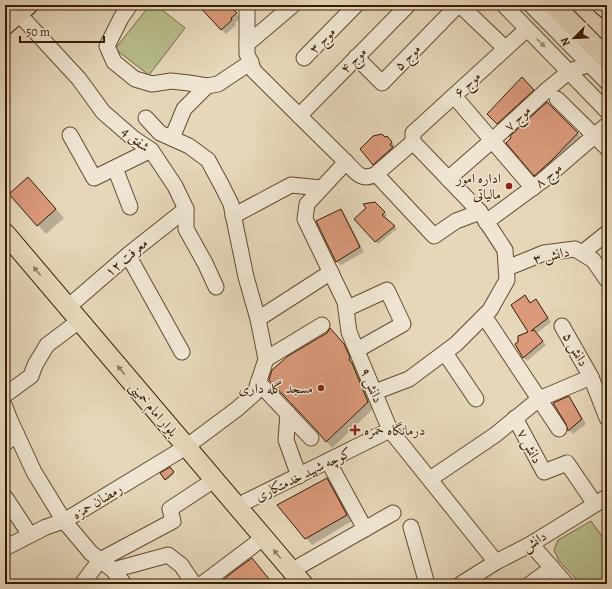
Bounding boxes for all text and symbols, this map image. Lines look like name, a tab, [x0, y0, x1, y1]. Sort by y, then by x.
scale bar	[20, 18, 104, 44]
north arrow	[554, 18, 594, 58]
street label: موج ۳	[305, 23, 342, 60]
text: 50 m	[26, 24, 50, 40]
text: N	[557, 35, 574, 49]
one-way arrow	[536, 38, 546, 48]
street label: موج ۵	[390, 40, 427, 77]
street label: موج ۴	[336, 43, 373, 80]
street label: موج ۶	[450, 67, 487, 104]
street label: موج ۷	[500, 101, 537, 138]
street label: شفق 4	[118, 122, 154, 157]
street label: موج ۸	[530, 158, 568, 195]
place label: اداره امور مالیاتی	[454, 169, 501, 204]
marker: اداره امور مالیاتی	[504, 181, 514, 191]
street label: معرفت ۱۲	[101, 234, 152, 281]
street label: دانش ۳	[531, 242, 571, 269]
one-way arrow	[32, 265, 41, 276]
street label: دانش ۵	[558, 329, 593, 370]
one-way arrow	[116, 364, 125, 375]
street label: دانش ۹	[356, 365, 387, 406]
street label: بلوار امام خمینی	[123, 378, 183, 443]
place label: مسجد گله داری	[238, 379, 313, 398]
marker: مسجد گله داری	[316, 383, 326, 393]
place label: درمانگاه حمزه	[364, 421, 425, 440]
marker: درمانگاه حمزه	[349, 424, 361, 436]
street label: دانش ۷	[513, 426, 547, 467]
street label: کوچه شهید خدمتکاری	[252, 443, 355, 506]
street label: رمضان حمزه	[69, 479, 126, 524]
street label: دانش	[518, 527, 550, 556]
one-way arrow	[273, 549, 282, 560]

